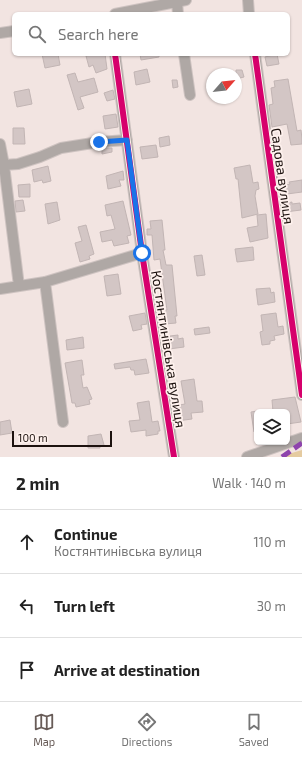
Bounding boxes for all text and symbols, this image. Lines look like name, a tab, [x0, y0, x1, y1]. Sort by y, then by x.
search box	[12, 12, 290, 56]
icon: search	[26, 23, 48, 45]
text: Search here	[58, 25, 139, 43]
north arrow	[206, 68, 242, 104]
street label: Садова вулиця	[268, 127, 298, 225]
route end	[90, 133, 108, 151]
route start	[133, 244, 151, 262]
street label: Костянтинівська вулиця	[148, 269, 190, 429]
map controls	[254, 409, 290, 445]
button: layers	[254, 409, 290, 445]
scale bar	[12, 429, 112, 448]
text: 100 m	[18, 431, 48, 444]
text: 2 min	[16, 473, 59, 493]
text: Walk · 140 m	[212, 475, 286, 491]
text: Continue	[54, 525, 117, 543]
icon: ahead	[16, 531, 38, 553]
text: 110 m	[254, 534, 286, 550]
text: Костянтинівська вулиця	[54, 543, 202, 559]
icon: left	[16, 595, 38, 617]
text: Turn left	[54, 597, 115, 615]
text: 30 m	[257, 598, 286, 614]
icon: arrive	[16, 659, 38, 681]
text: Arrive at destination	[54, 661, 200, 679]
tab: Map	[33, 711, 55, 748]
tab: Directions	[122, 711, 172, 748]
tab: Saved	[239, 711, 269, 748]

